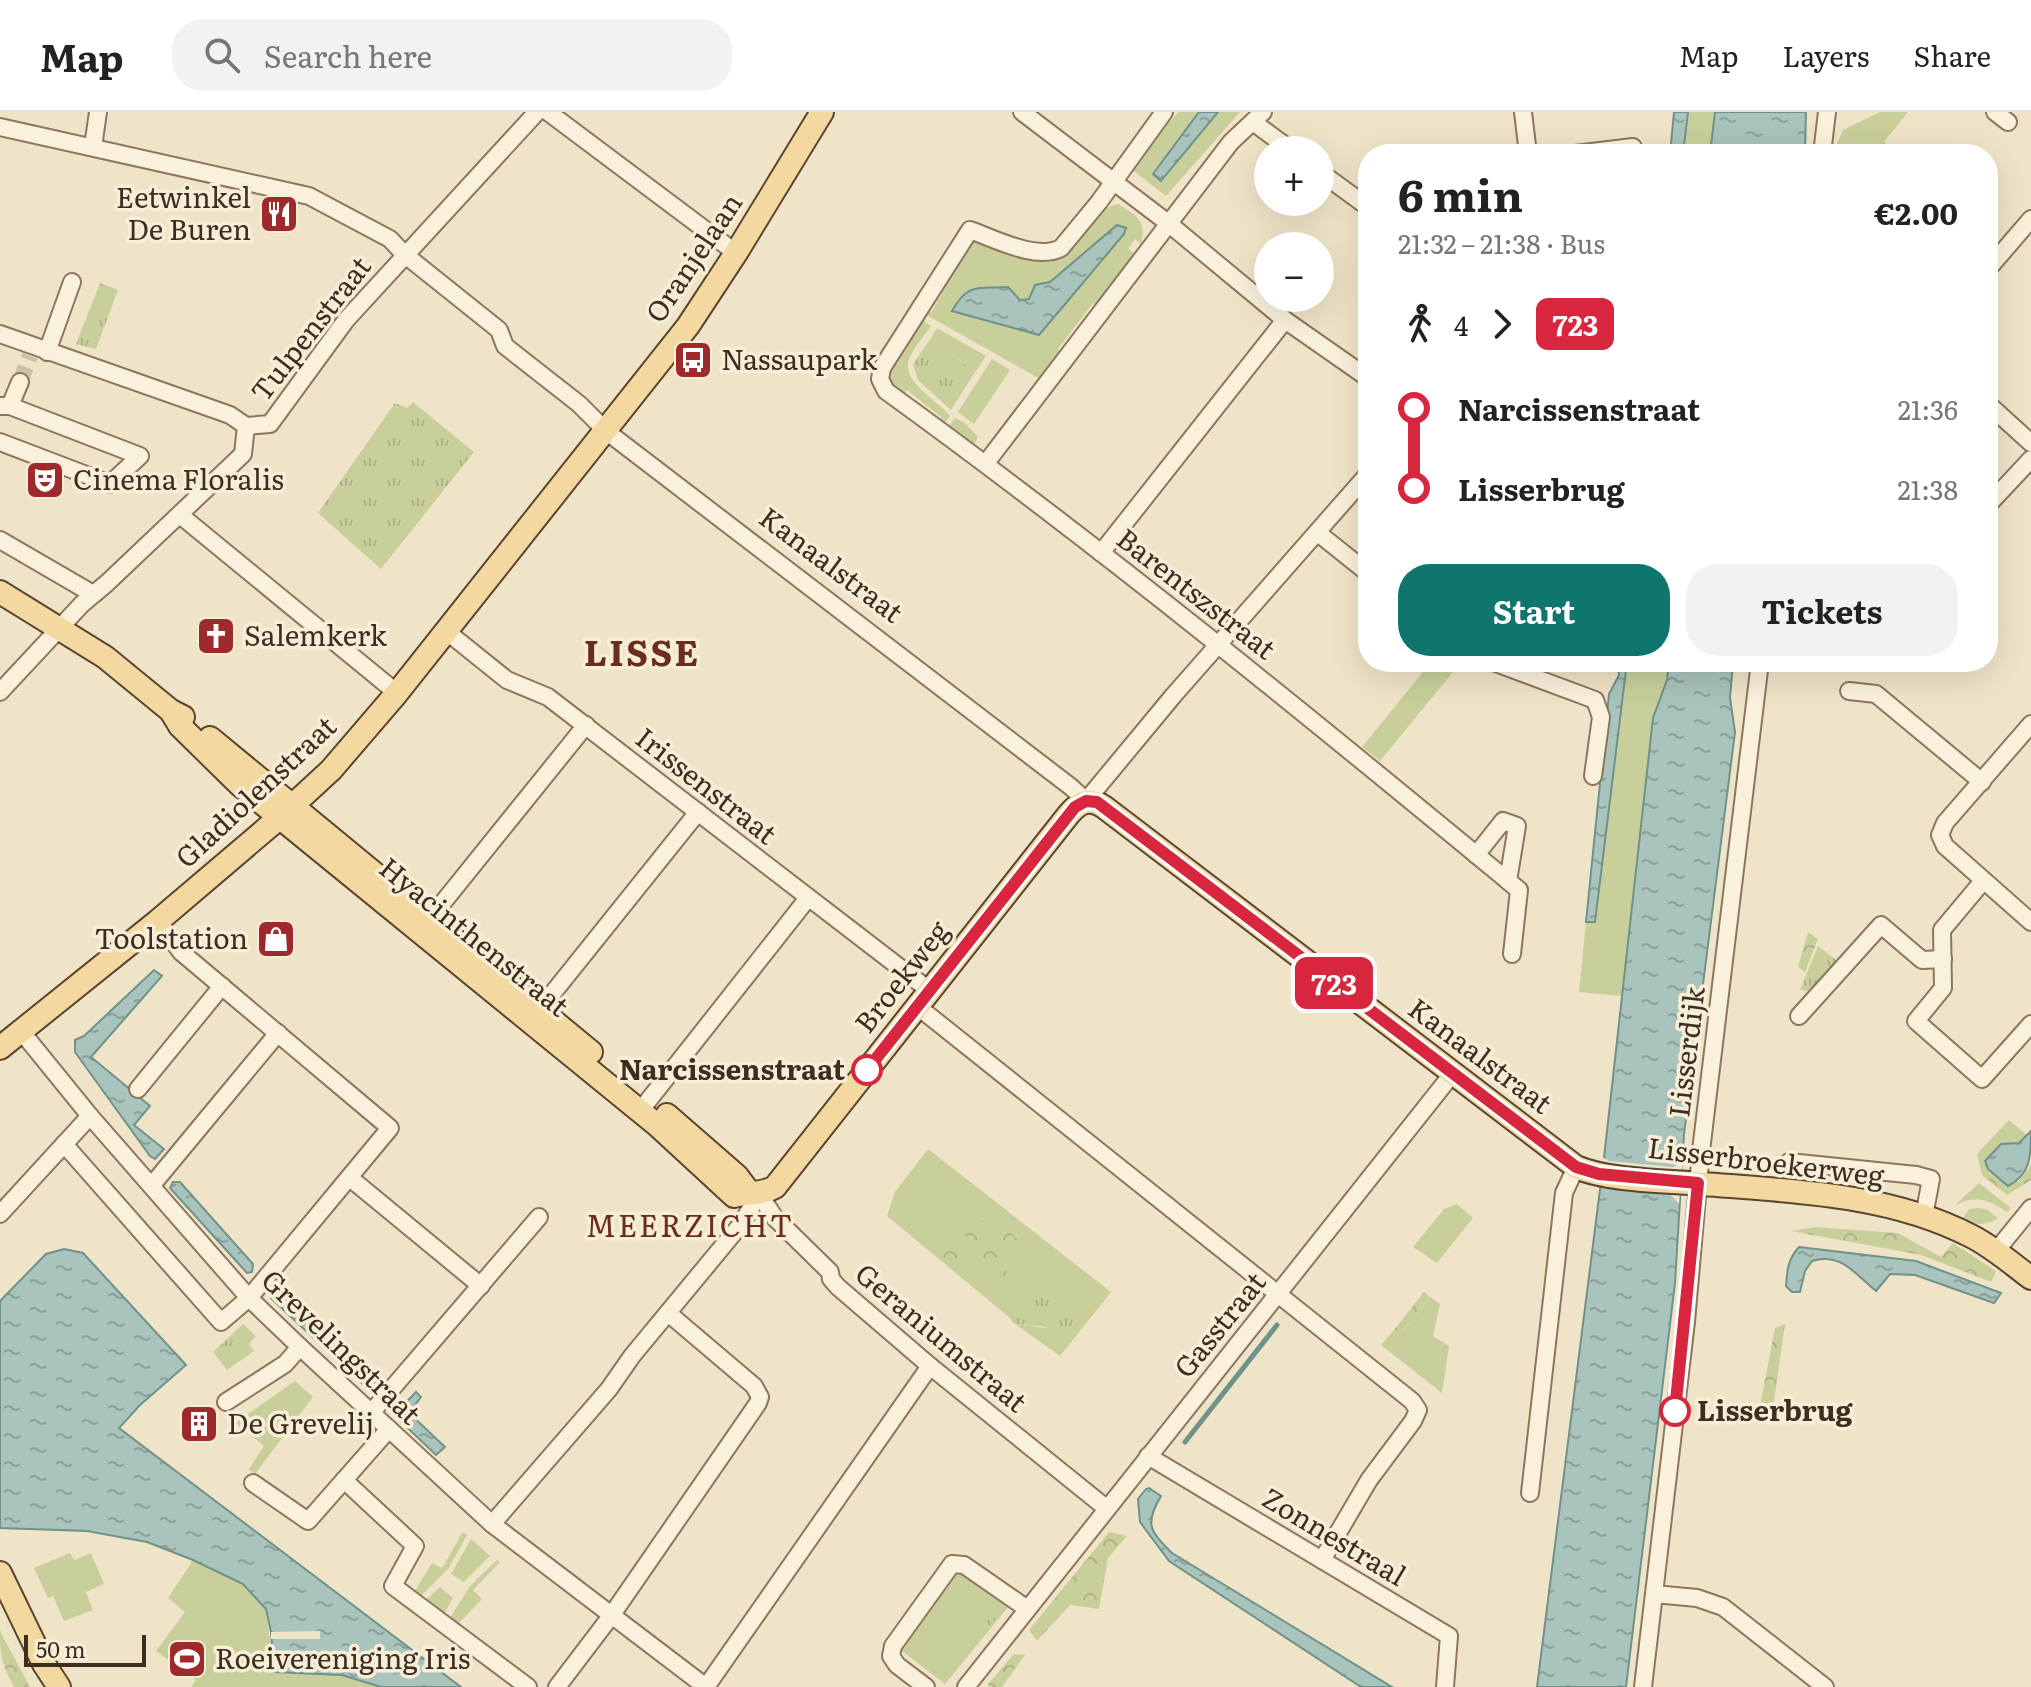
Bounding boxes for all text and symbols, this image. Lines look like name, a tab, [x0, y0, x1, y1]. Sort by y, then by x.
search box	[172, 19, 732, 91]
text: Map	[40, 27, 124, 84]
icon: search	[200, 33, 244, 77]
text: Search here	[264, 33, 432, 77]
text: Map	[1679, 34, 1738, 76]
text: Layers	[1782, 34, 1869, 76]
text: Share	[1913, 34, 1991, 76]
map controls	[1254, 136, 1334, 312]
button: +	[1254, 136, 1334, 216]
text: 6 min	[1398, 160, 1523, 226]
place label: Eetwinkel De Buren	[116, 175, 251, 249]
street label: Oranjelaan	[634, 184, 751, 330]
text: €2.00	[1874, 190, 1958, 234]
restaurant icon: Eetwinkel De Buren	[258, 193, 300, 235]
text: 21:32 – 21:38 · Bus	[1398, 223, 1605, 262]
button: −	[1254, 232, 1334, 312]
street label: Tulpenstraat	[239, 246, 380, 409]
icon: walk	[1398, 302, 1442, 346]
icon: forward	[1480, 302, 1524, 346]
text: 723	[1552, 303, 1598, 345]
text: 4	[1454, 305, 1468, 344]
place label: Nassaupark	[721, 337, 878, 379]
bus stop icon: Nassaupark	[672, 339, 714, 381]
text: Narcissenstraat	[1458, 386, 1700, 430]
text: 21:36	[1898, 389, 1958, 428]
place label: Cinema Floralis	[73, 457, 284, 499]
theatre icon: Cinema Floralis	[24, 459, 66, 501]
text: Lisserbrug	[1458, 466, 1625, 510]
text: 21:38	[1897, 469, 1958, 508]
street label: Kanaalstraat	[751, 495, 914, 632]
street label: Barentszstraat	[1109, 517, 1286, 669]
button: Start	[1398, 564, 1670, 656]
button: Tickets	[1686, 564, 1958, 656]
place label: Salemkerk	[244, 613, 388, 655]
church icon: Salemkerk	[195, 615, 237, 657]
district label: LISSE	[584, 624, 700, 677]
street label: Gladiolenstraat	[165, 704, 345, 876]
street label: Irissenstraat	[628, 716, 787, 853]
street label: Hyacinthenstraat	[371, 846, 580, 1026]
street label: Broekweg	[843, 910, 958, 1041]
place label: Toolstation	[95, 916, 248, 958]
shop icon: Toolstation	[255, 918, 297, 960]
line badge: 723	[1288, 957, 1380, 1009]
text: 723	[1311, 962, 1357, 1004]
street label: Lisserdijk	[1656, 983, 1714, 1119]
street label: Kanaalstraat	[1400, 986, 1563, 1123]
place label: Narcissenstraat	[619, 1047, 846, 1089]
marker: Narcissenstraat	[852, 1055, 882, 1085]
street label: Lisserbroekerweg	[1646, 1125, 1887, 1195]
district label: MEERZICHT	[586, 1202, 794, 1246]
street label: Geraniumstraat	[847, 1252, 1038, 1421]
street label: Grevelingstraat	[253, 1258, 432, 1433]
street label: Gasstraat	[1163, 1261, 1275, 1386]
place label: Lisserbrug	[1697, 1388, 1854, 1430]
marker: Lisserbrug	[1660, 1396, 1690, 1426]
place label: De Grevelij	[227, 1401, 374, 1443]
building icon: De Grevelij	[178, 1403, 220, 1445]
street label: Zonnestraal	[1255, 1476, 1415, 1595]
scale bar	[24, 1631, 146, 1667]
text: 50 m	[36, 1632, 86, 1665]
place label: Roeivereniging Iris	[215, 1636, 470, 1678]
sports icon: Roeivereniging Iris	[166, 1638, 208, 1680]

